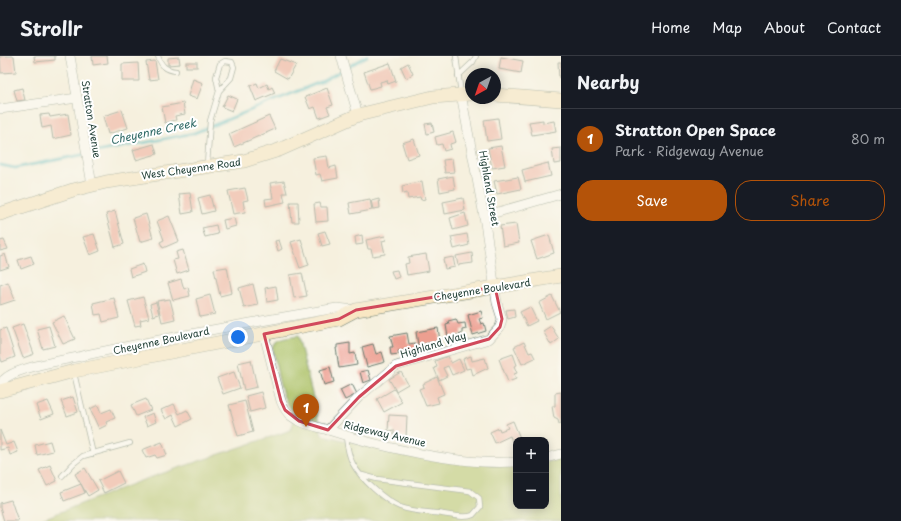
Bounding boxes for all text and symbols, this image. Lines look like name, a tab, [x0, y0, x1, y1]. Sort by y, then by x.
text: Strollr	[20, 14, 83, 42]
text: Home	[651, 17, 690, 38]
text: Map	[712, 17, 742, 38]
text: About	[764, 17, 805, 38]
text: Contact	[827, 17, 881, 38]
north arrow	[465, 68, 501, 104]
text: Nearby	[577, 69, 639, 95]
street label: Stratton Avenue	[78, 79, 106, 159]
water label: Cheyenne Creek	[108, 113, 199, 148]
text: Stratton Open Space	[615, 118, 776, 141]
text: 1	[587, 129, 593, 148]
text: 80 m	[851, 129, 885, 148]
text: Park · Ridgeway Avenue	[615, 141, 764, 160]
street label: Highland Street	[476, 149, 504, 227]
street label: West Cheyenne Road	[140, 154, 242, 182]
button: Save	[577, 180, 727, 221]
button: Share	[735, 180, 885, 221]
street label: Cheyenne Boulevard	[432, 274, 532, 304]
street label: Cheyenne Boulevard	[111, 322, 211, 358]
your location	[228, 327, 248, 347]
street label: Highland Way	[398, 327, 468, 361]
pin: 1	[293, 394, 319, 427]
street label: Ridgeway Avenue	[342, 416, 428, 451]
map controls	[513, 437, 549, 509]
button: +	[513, 437, 549, 473]
button: −	[513, 473, 549, 509]

